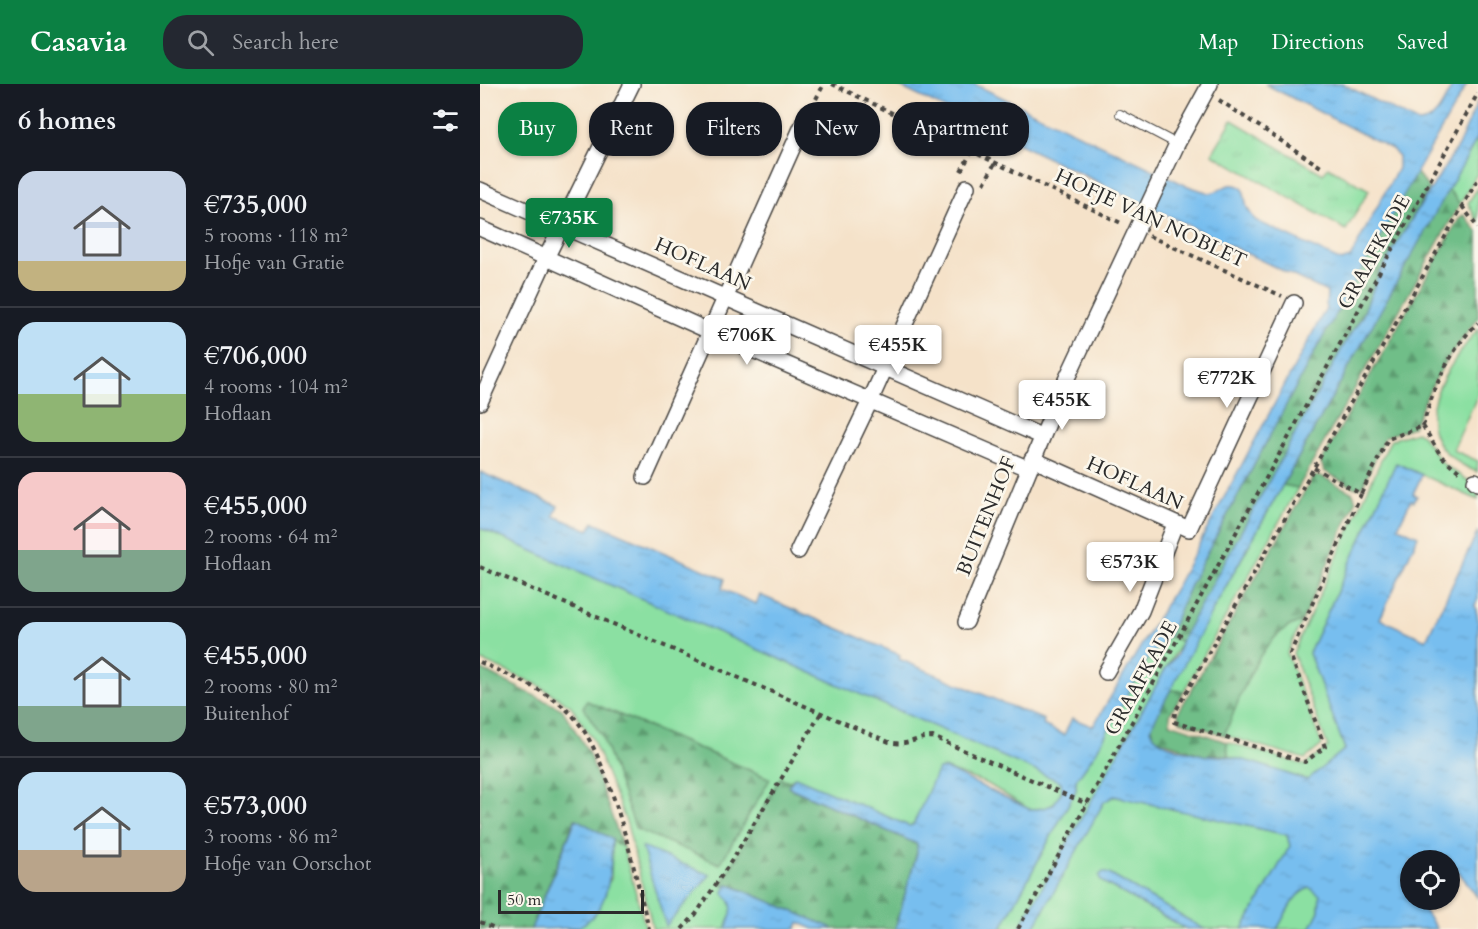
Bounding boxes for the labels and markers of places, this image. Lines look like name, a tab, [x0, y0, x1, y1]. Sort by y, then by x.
pin: €735K	[527, 198, 611, 249]
pin: €706K	[705, 315, 789, 366]
pin: €455K	[856, 325, 940, 376]
pin: €772K	[1185, 358, 1269, 409]
pin: €455K	[1020, 380, 1104, 431]
pin: €573K	[1088, 542, 1172, 593]

